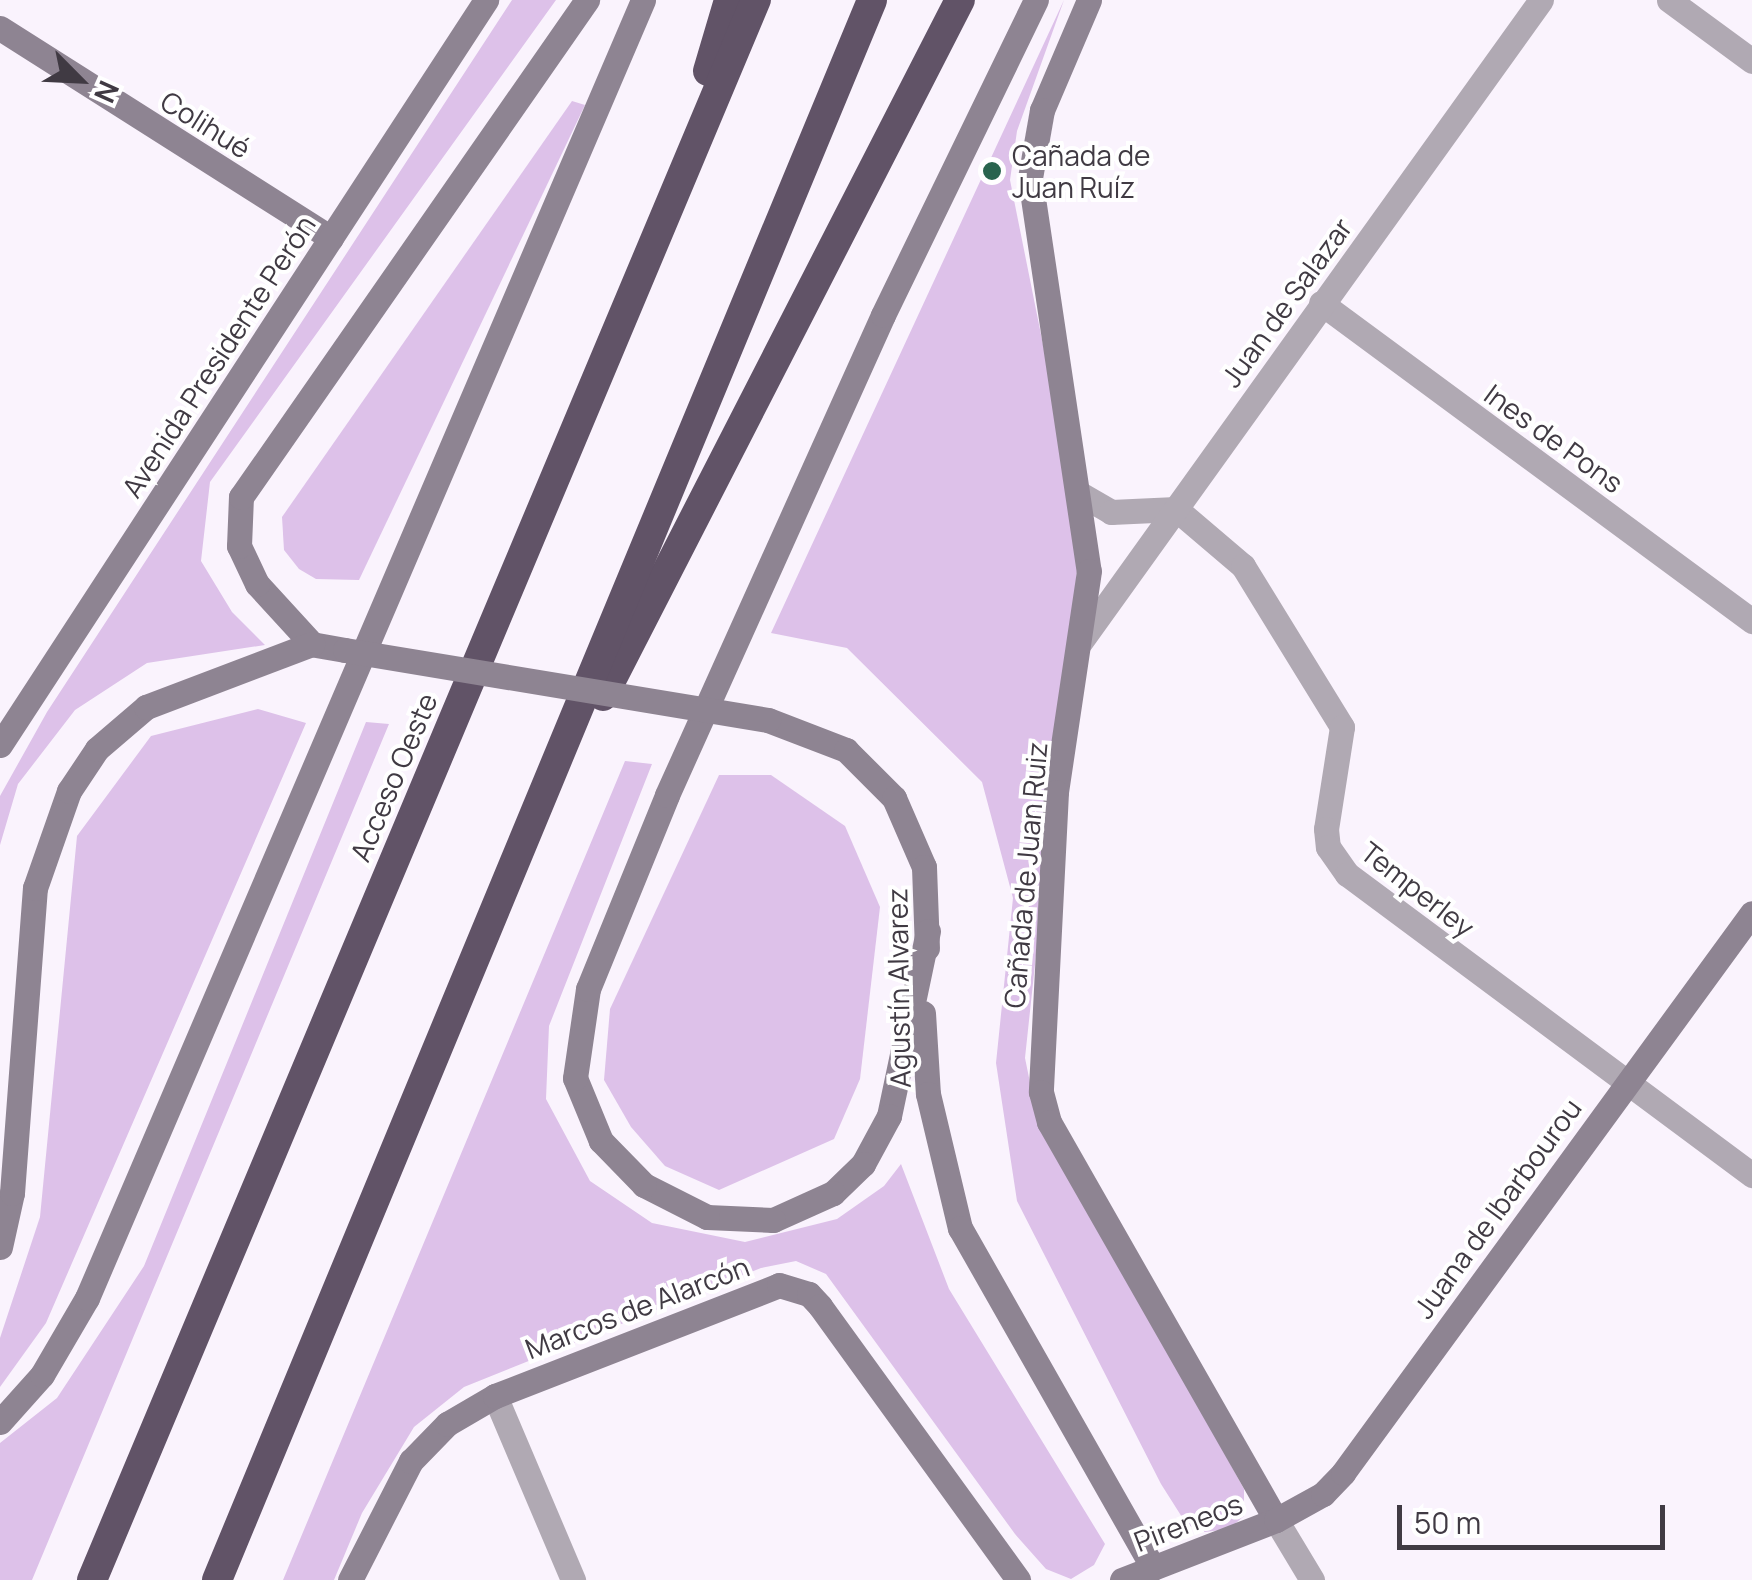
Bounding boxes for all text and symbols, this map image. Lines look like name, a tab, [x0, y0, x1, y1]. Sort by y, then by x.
north arrow	[30, 30, 130, 130]
text: N	[86, 75, 129, 109]
street label: Colihué	[155, 83, 257, 165]
place label: Cañada de Juan Ruíz	[1012, 138, 1150, 204]
marker: Cañada de Juan Ruíz	[981, 160, 1003, 182]
street label: Avenida Presidente Perón	[114, 209, 322, 503]
street label: Juan de Salazar	[1213, 211, 1359, 393]
street label: Ines de Pons	[1478, 377, 1630, 499]
street label: Acceso Oeste	[342, 688, 444, 866]
street label: Cañada de Juan Ruiz	[997, 740, 1053, 1010]
street label: Temperley	[1355, 834, 1481, 944]
street label: Agustín Alvarez	[879, 888, 917, 1088]
street label: Juana de Ibarbourou	[1406, 1092, 1588, 1324]
street label: Marcos de Alarcón	[520, 1249, 754, 1365]
scale bar	[1402, 1485, 1670, 1547]
street label: Pireneos	[1129, 1486, 1247, 1558]
text: 50 m	[1414, 1502, 1481, 1543]

